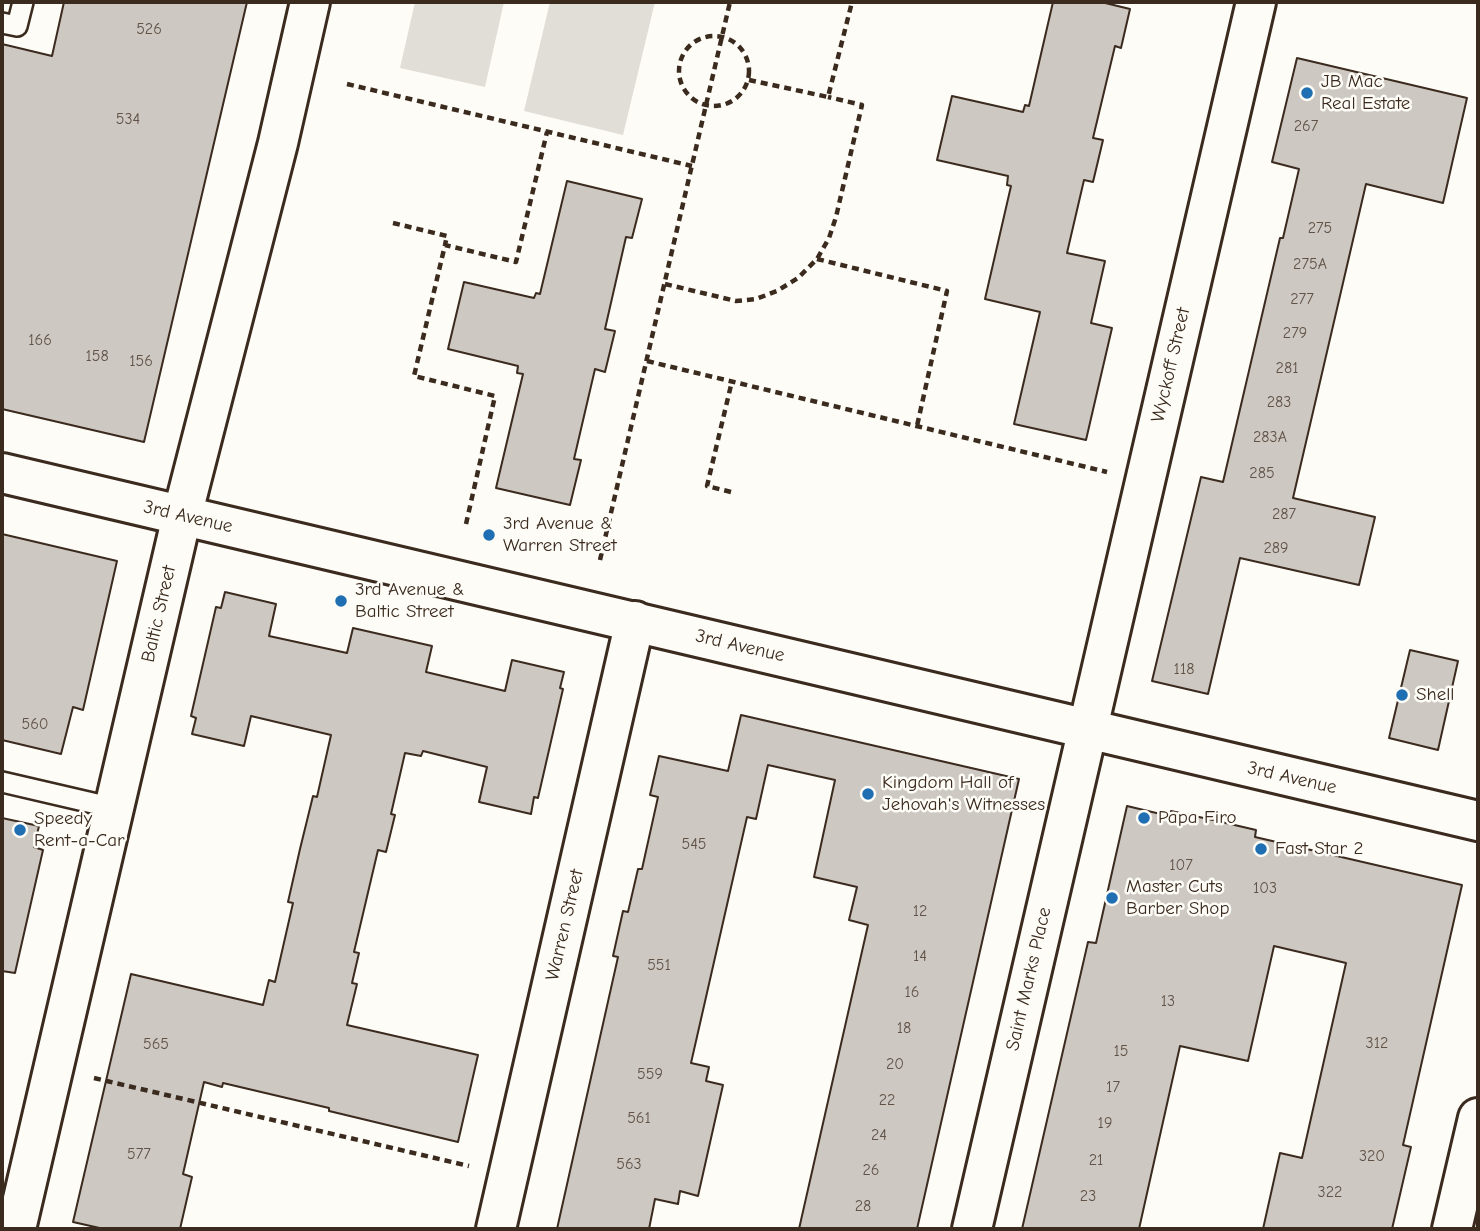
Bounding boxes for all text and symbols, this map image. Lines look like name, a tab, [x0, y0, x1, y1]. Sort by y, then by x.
house number: 526	[136, 19, 162, 39]
place label: JB Mac Real Estate	[1321, 71, 1410, 115]
marker: JB Mac Real Estate	[1299, 85, 1315, 101]
house number: 534	[116, 109, 140, 129]
house number: 267	[1294, 116, 1318, 136]
house number: 275	[1308, 218, 1332, 238]
house number: 275A	[1293, 254, 1327, 274]
house number: 277	[1290, 289, 1314, 309]
street label: Wyckoff Street	[1147, 305, 1195, 425]
house number: 279	[1283, 323, 1307, 343]
house number: 166	[28, 330, 52, 350]
house number: 158	[85, 346, 109, 366]
house number: 156	[129, 351, 153, 371]
house number: 281	[1276, 358, 1298, 378]
house number: 283	[1267, 392, 1291, 412]
house number: 283A	[1253, 427, 1287, 447]
house number: 285	[1249, 463, 1275, 483]
street label: 3rd Avenue	[141, 496, 235, 538]
house number: 287	[1272, 504, 1296, 524]
place label: 3rd Avenue & Warren Street	[503, 513, 617, 557]
marker: 3rd Avenue & Warren Street	[481, 527, 497, 543]
house number: 289	[1263, 538, 1289, 558]
street label: Baltic Street	[137, 563, 181, 665]
place label: 3rd Avenue & Baltic Street	[355, 579, 464, 623]
marker: 3rd Avenue & Baltic Street	[333, 593, 349, 609]
street label: 3rd Avenue	[693, 625, 787, 667]
house number: 118	[1174, 659, 1194, 679]
place label: Shell	[1416, 684, 1455, 706]
marker: Shell	[1394, 687, 1410, 703]
house number: 560	[21, 714, 49, 734]
street label: 3rd Avenue	[1245, 757, 1339, 799]
place label: Kingdom Hall of Jehovah's Witnesses	[882, 772, 1045, 816]
marker: Kingdom Hall of Jehovah's Witnesses	[860, 786, 876, 802]
place label: Papa Firo	[1158, 807, 1236, 829]
place label: Speedy Rent-a-Car	[34, 808, 125, 852]
marker: Papa Firo	[1136, 810, 1152, 826]
marker: Speedy Rent-a-Car	[12, 822, 28, 838]
house number: 545	[681, 834, 707, 854]
place label: Fast Star 2	[1275, 838, 1363, 860]
marker: Fast Star 2	[1253, 841, 1269, 857]
house number: 107	[1169, 855, 1193, 875]
street label: Warren Street	[541, 867, 589, 983]
place label: Master Cuts Barber Shop	[1126, 876, 1230, 920]
house number: 103	[1253, 878, 1277, 898]
marker: Master Cuts Barber Shop	[1104, 890, 1120, 906]
house number: 12	[913, 901, 927, 921]
street label: Saint Marks Place	[1001, 905, 1057, 1053]
house number: 14	[913, 946, 927, 966]
house number: 551	[647, 955, 671, 975]
house number: 16	[904, 982, 920, 1002]
house number: 13	[1161, 991, 1175, 1011]
house number: 18	[897, 1018, 911, 1038]
house number: 312	[1366, 1033, 1388, 1053]
house number: 565	[143, 1034, 169, 1054]
house number: 15	[1113, 1041, 1129, 1061]
house number: 20	[886, 1054, 904, 1074]
house number: 559	[637, 1064, 663, 1084]
house number: 17	[1106, 1077, 1120, 1097]
house number: 22	[879, 1090, 895, 1110]
house number: 561	[627, 1108, 651, 1128]
house number: 19	[1098, 1113, 1112, 1133]
house number: 24	[871, 1125, 887, 1145]
house number: 577	[127, 1144, 151, 1164]
house number: 320	[1359, 1146, 1385, 1166]
house number: 21	[1089, 1150, 1103, 1170]
house number: 563	[616, 1154, 642, 1174]
house number: 26	[862, 1160, 880, 1180]
house number: 322	[1318, 1182, 1342, 1202]
house number: 23	[1080, 1186, 1096, 1206]
house number: 28	[855, 1196, 871, 1216]

